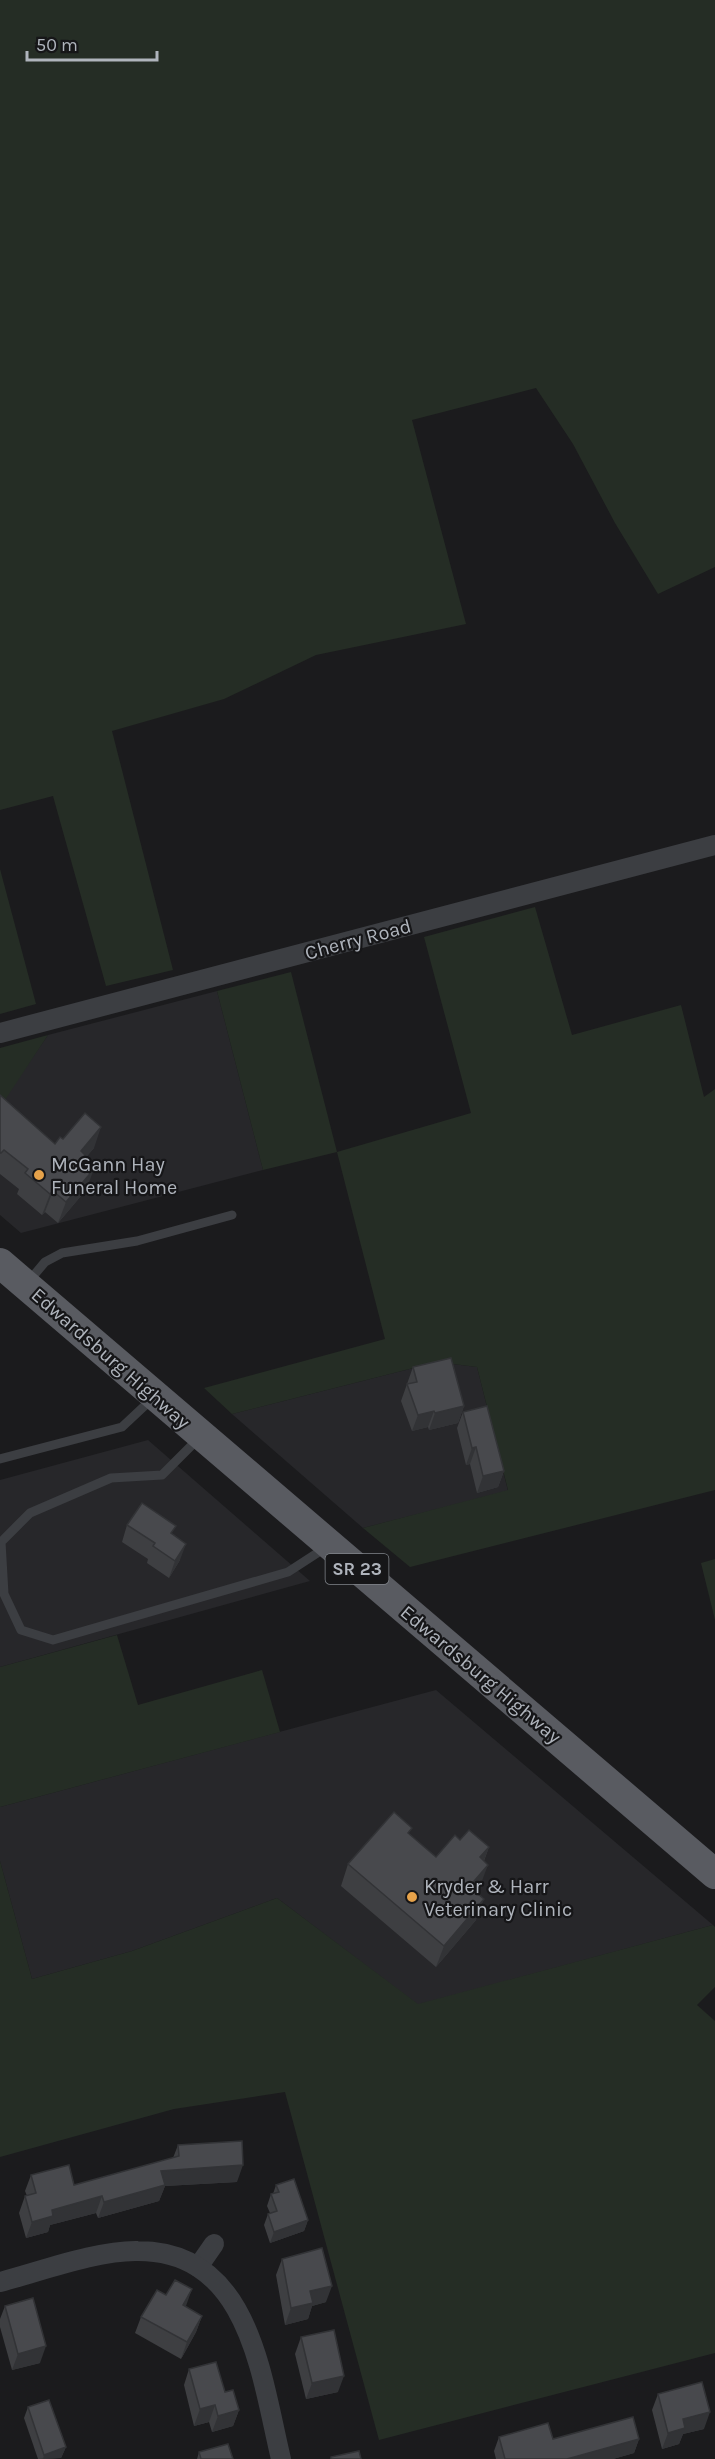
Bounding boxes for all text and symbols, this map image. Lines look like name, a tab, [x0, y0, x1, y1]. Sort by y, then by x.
scale bar	[27, 24, 158, 62]
text: 50 m	[36, 34, 78, 56]
street label: Cherry Road	[302, 914, 414, 965]
place label: McGann Hay Funeral Home	[51, 1153, 177, 1199]
marker: McGann Hay Funeral Home	[32, 1168, 46, 1182]
street label: Edwardsburg Highway	[27, 1283, 195, 1434]
road number: SR 23	[326, 1554, 388, 1584]
street label: Edwardsburg Highway	[396, 1600, 566, 1748]
place label: Kryder & Harr Veterinary Clinic	[424, 1875, 572, 1921]
marker: Kryder & Harr Veterinary Clinic	[405, 1890, 419, 1904]

